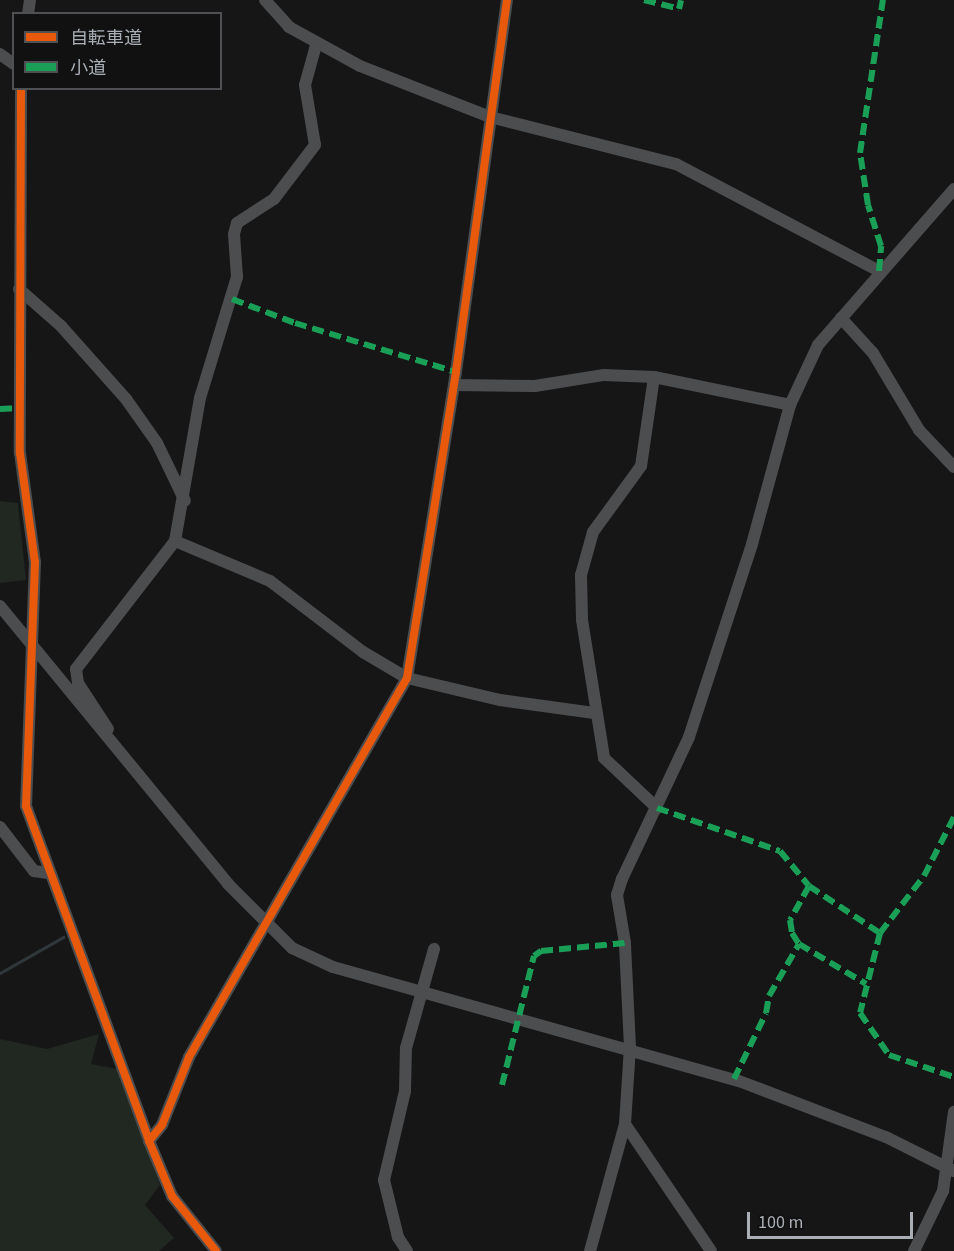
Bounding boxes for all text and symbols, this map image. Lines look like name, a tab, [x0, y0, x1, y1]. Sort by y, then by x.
legend	[12, 12, 222, 90]
text: 自転車道	[70, 26, 142, 51]
text: 小道	[70, 56, 106, 81]
scale bar	[750, 1200, 916, 1238]
text: 100 m	[758, 1210, 803, 1235]

